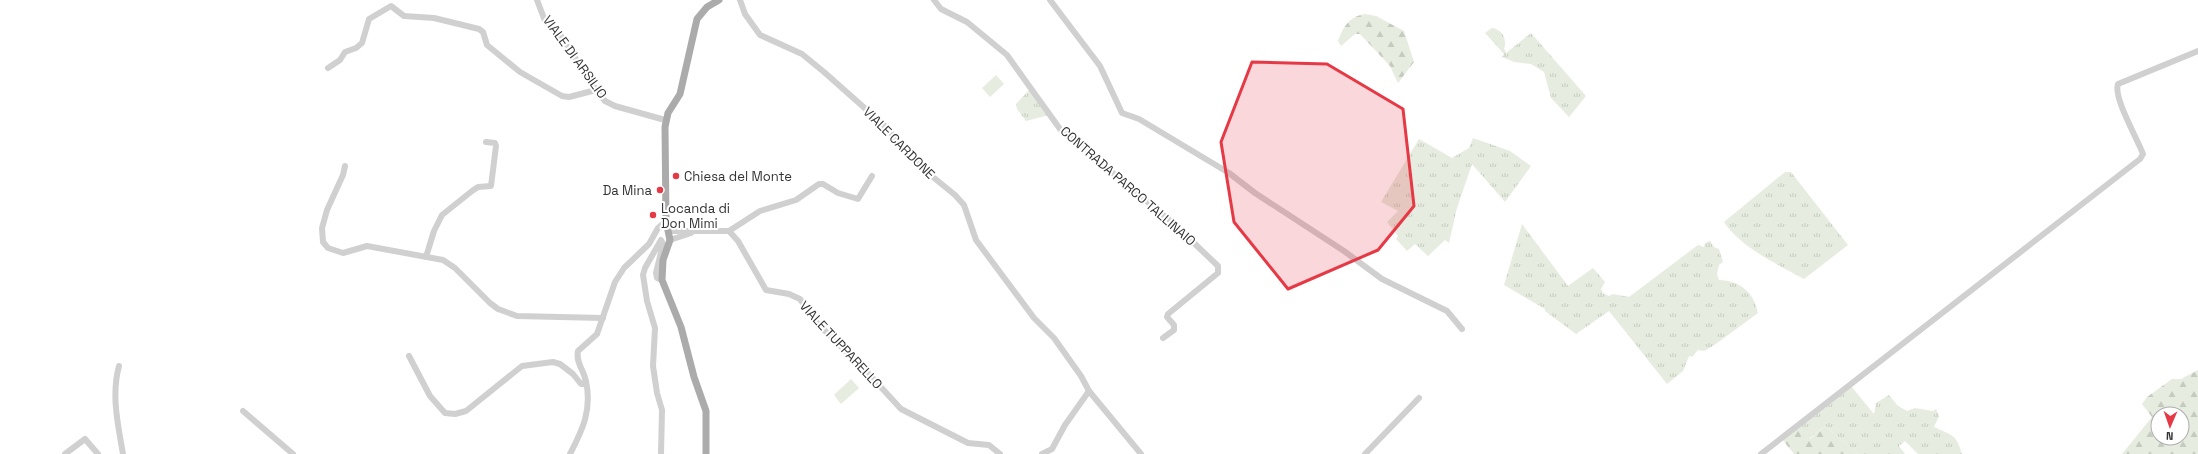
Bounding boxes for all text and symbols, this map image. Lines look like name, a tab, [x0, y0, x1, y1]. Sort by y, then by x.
street label: VIALE DI ARSILIO	[539, 12, 611, 102]
street label: VIALE CARDONE	[859, 103, 939, 183]
street label: CONTRADA PARCO TALLINAIO	[1057, 123, 1199, 249]
place label: Chiesa del Monte	[684, 168, 792, 185]
marker: Chiesa del Monte	[671, 171, 681, 181]
place label: Da Mina	[603, 182, 653, 199]
marker: Da Mina	[655, 185, 665, 195]
place label: Locanda di Don Mimi	[661, 200, 730, 232]
marker: Locanda di Don Mimi	[648, 210, 658, 220]
street label: VIALE TUPPARELLO	[796, 297, 886, 393]
north arrow	[2150, 406, 2190, 446]
text: N	[2166, 429, 2174, 443]

